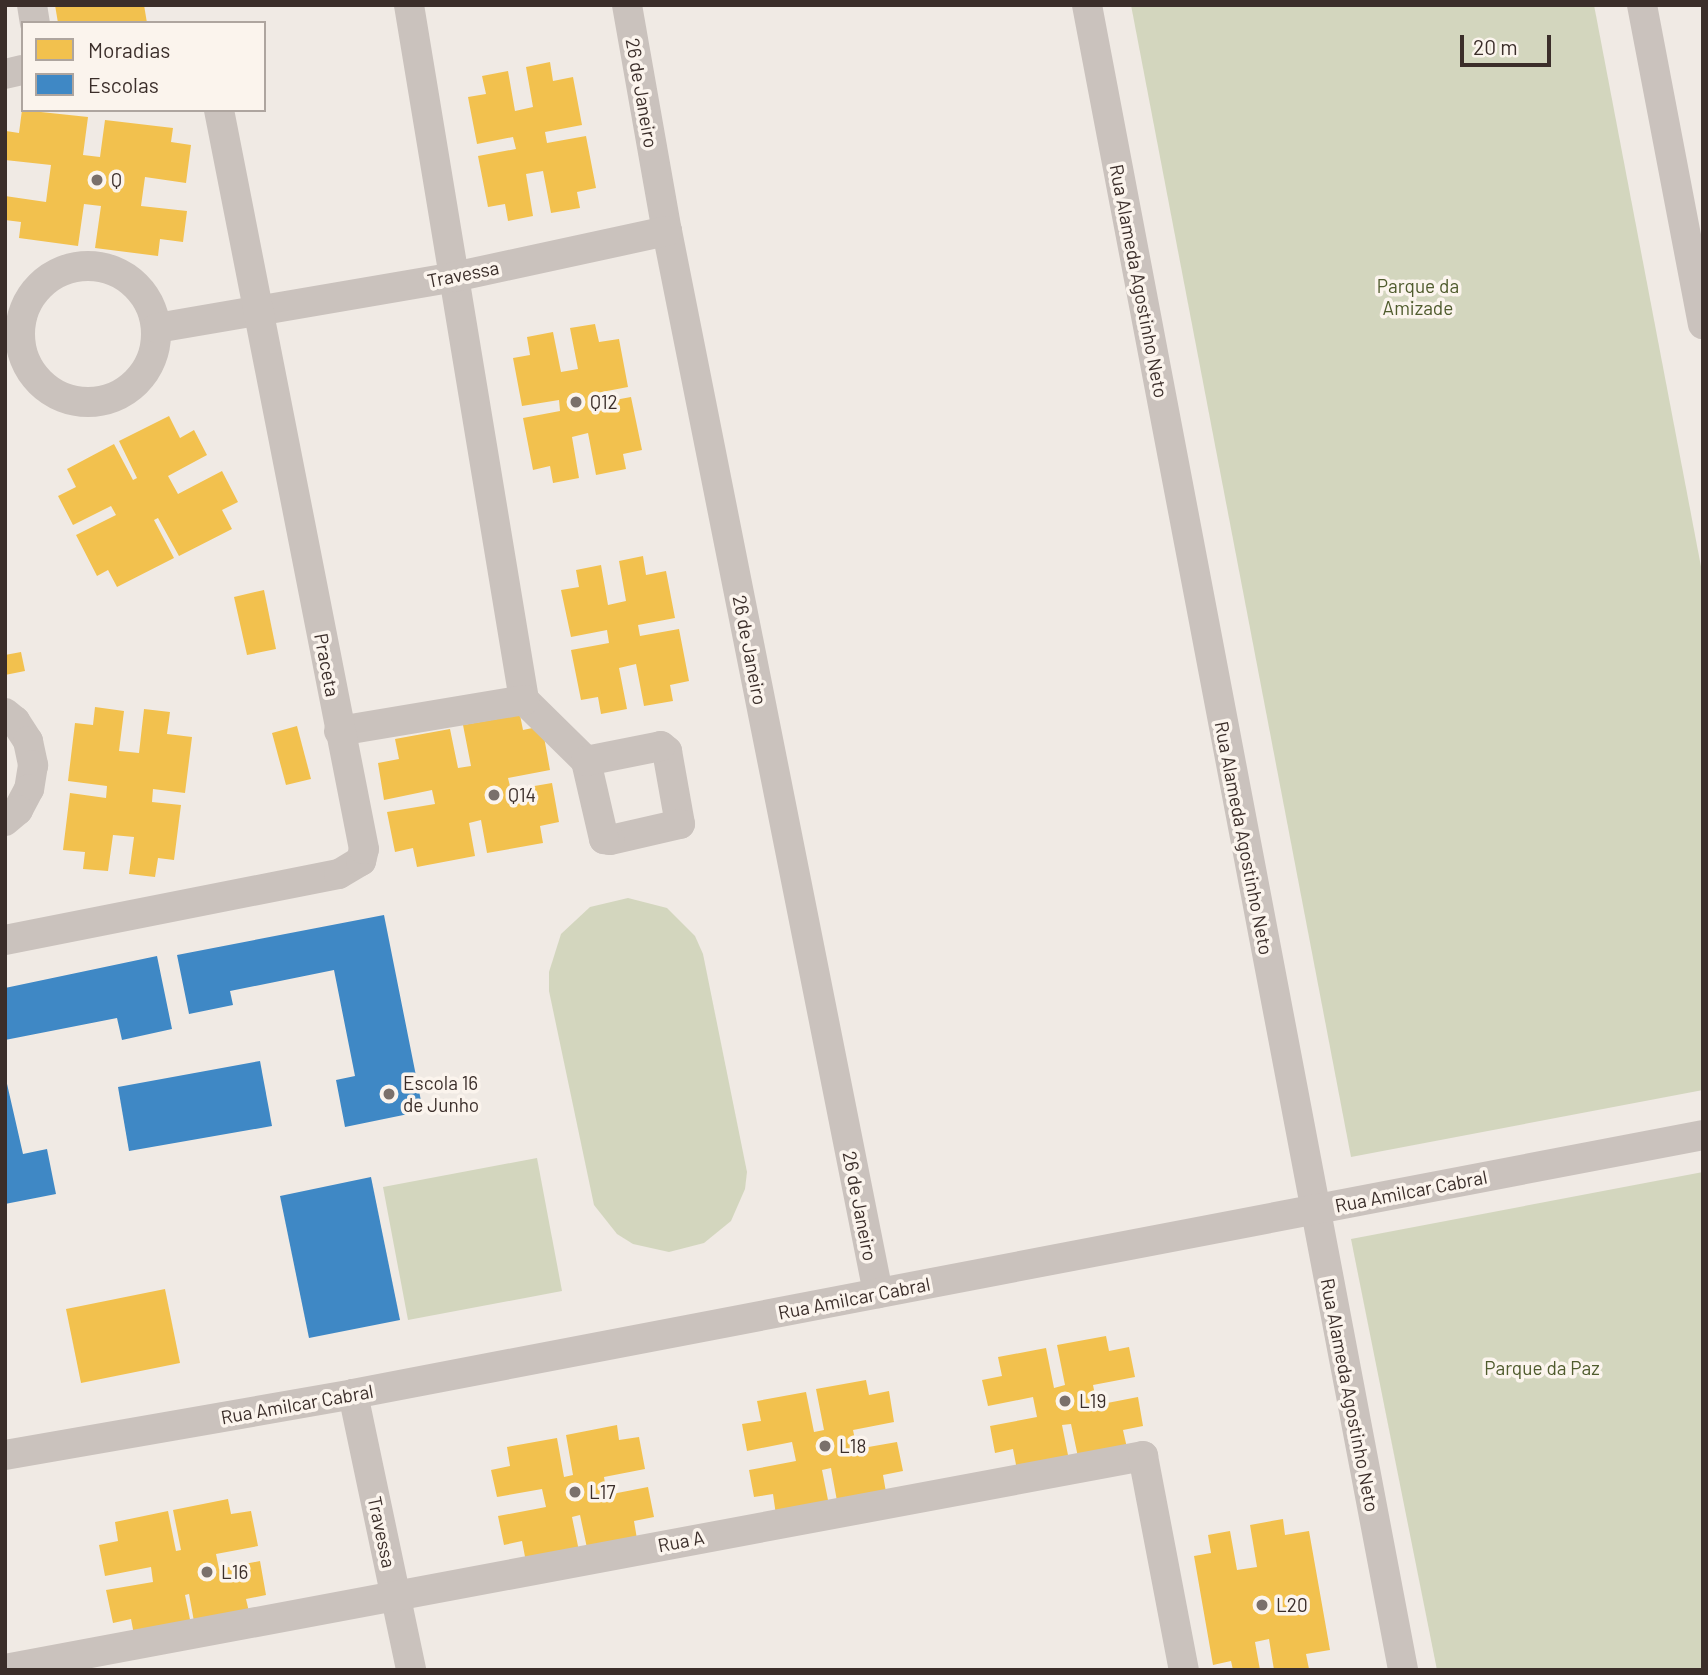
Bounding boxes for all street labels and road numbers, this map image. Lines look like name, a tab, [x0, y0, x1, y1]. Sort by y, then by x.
street label: 26 de Janeiro	[621, 36, 663, 150]
street label: Rua Alameda Agostinho Neto	[1105, 162, 1173, 400]
street label: Travessa	[425, 256, 501, 292]
street label: 26 de Janeiro	[728, 593, 772, 707]
street label: Praceta	[310, 631, 344, 699]
street label: Rua Alameda Agostinho Neto	[1210, 719, 1278, 957]
street label: 26 de Janeiro	[838, 1149, 882, 1263]
street label: Rua Amilcar Cabral	[1333, 1165, 1489, 1217]
street label: Rua Amilcar Cabral	[776, 1272, 932, 1324]
street label: Rua Alameda Agostinho Neto	[1316, 1276, 1384, 1514]
street label: Rua Amilcar Cabral	[219, 1379, 375, 1429]
street label: Travessa	[363, 1494, 401, 1570]
street label: Rua A	[656, 1525, 706, 1557]

